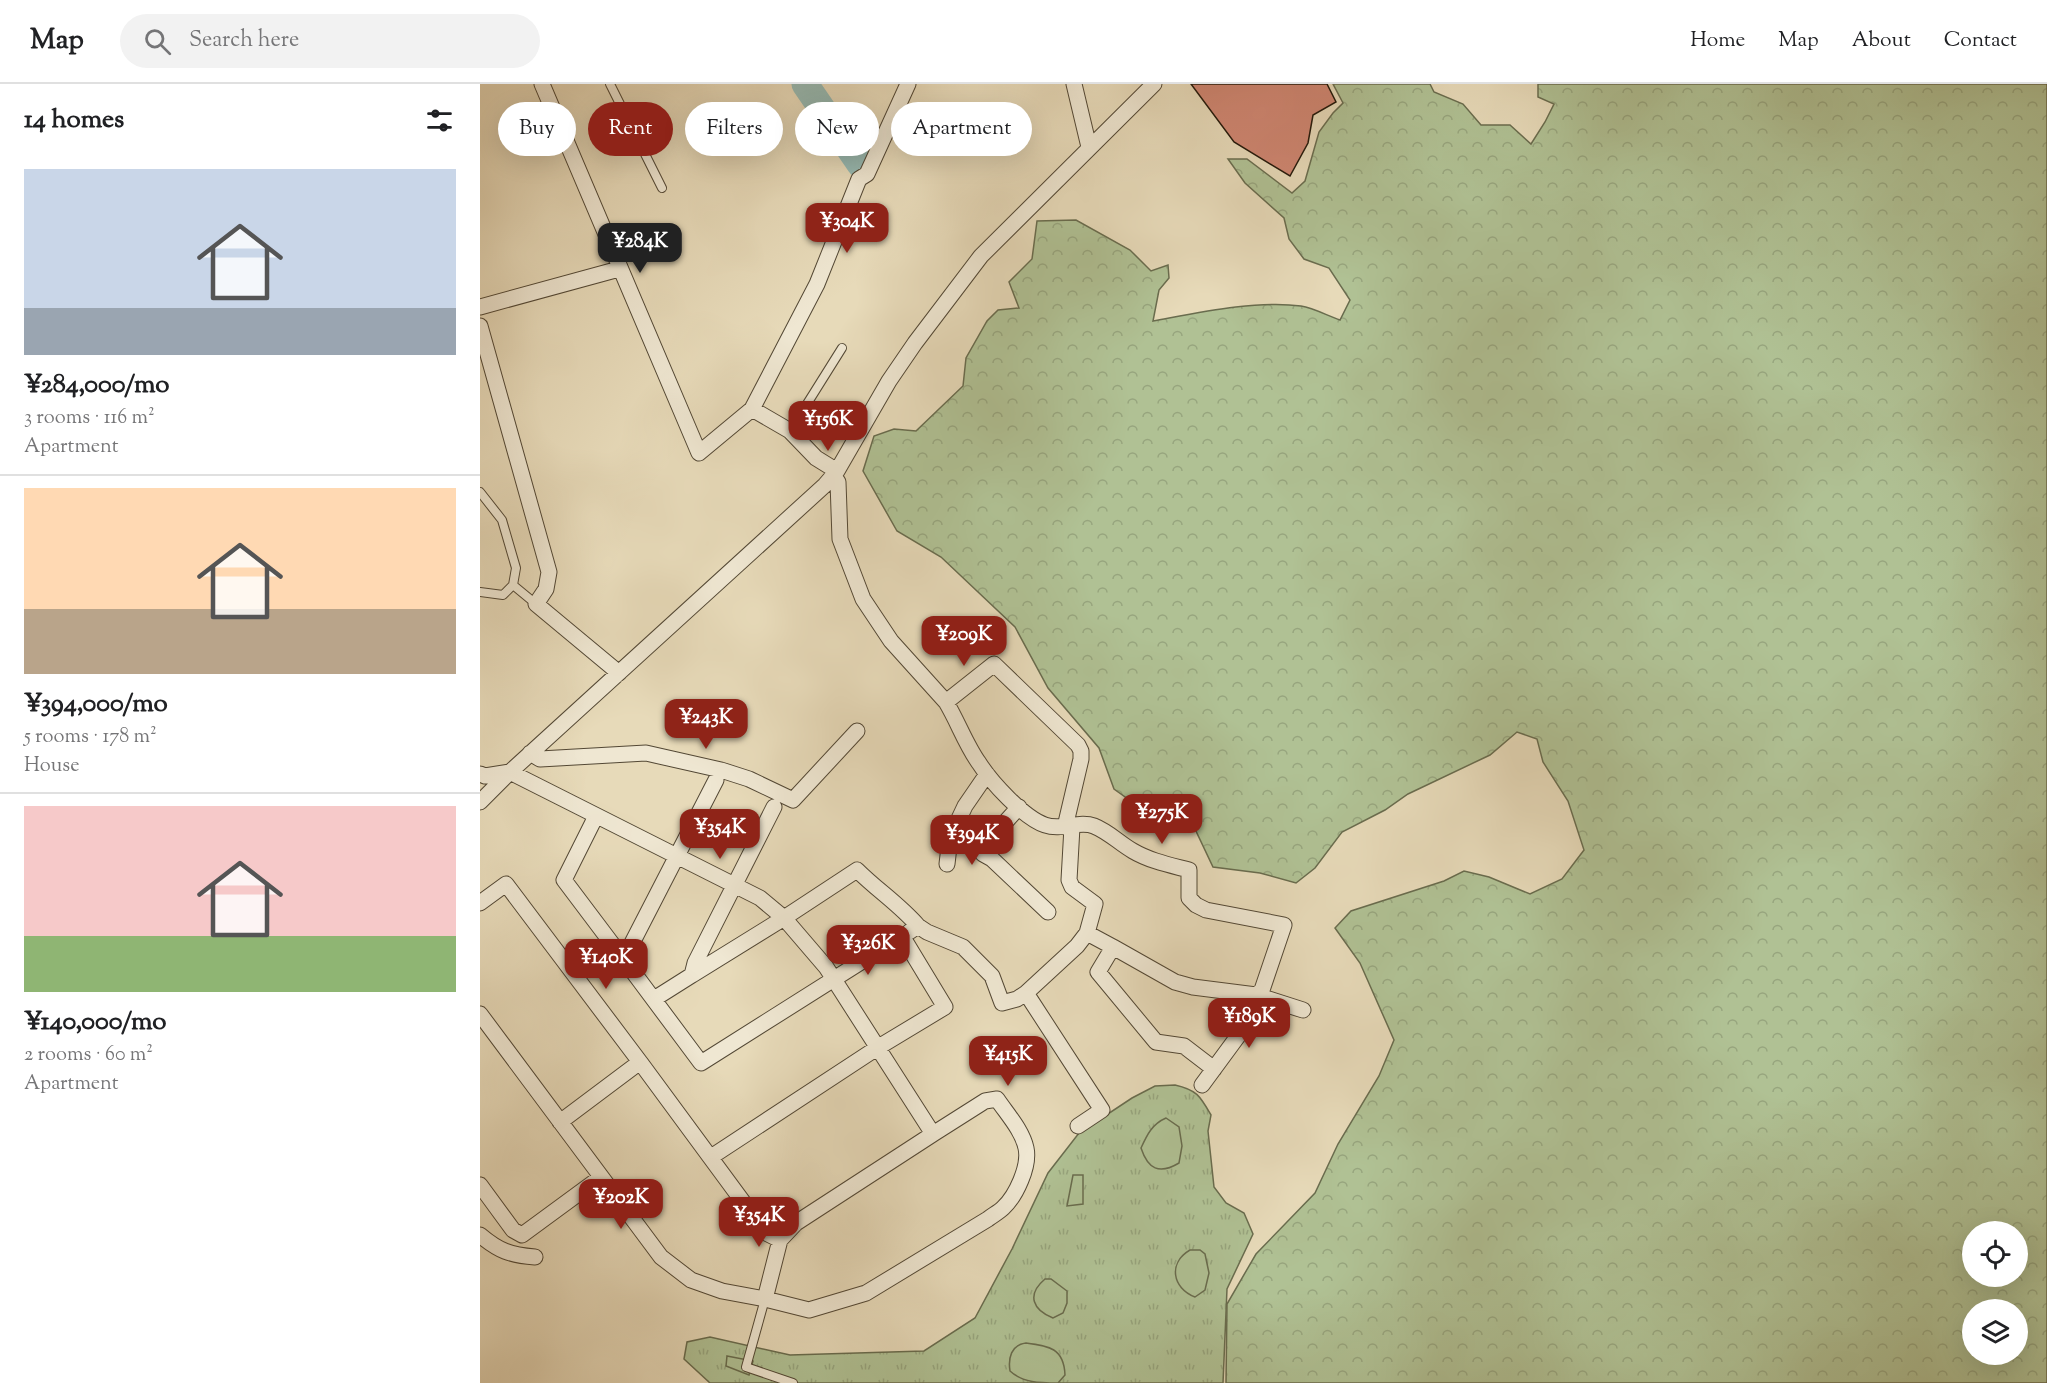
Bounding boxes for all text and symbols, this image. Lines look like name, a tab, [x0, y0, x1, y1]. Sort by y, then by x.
search box	[120, 14, 540, 68]
text: Map	[30, 21, 84, 61]
icon: search	[141, 25, 174, 58]
text: Search here	[189, 25, 299, 57]
text: Home	[1690, 26, 1745, 56]
text: Map	[1778, 26, 1819, 56]
text: About	[1852, 26, 1911, 56]
text: Contact	[1944, 26, 2017, 56]
text: 14 homes	[24, 102, 124, 139]
chip: Buy	[498, 102, 576, 156]
chip: Rent	[588, 102, 673, 156]
chip: Filters	[685, 102, 783, 156]
chip: New	[795, 102, 879, 156]
chip: Apartment	[891, 102, 1032, 156]
icon: filters	[423, 104, 456, 137]
pin: ¥304K	[805, 203, 889, 254]
icon: home	[186, 208, 294, 316]
text: ¥304K	[820, 208, 874, 237]
pin: ¥284K	[598, 223, 682, 274]
text: ¥284K	[612, 228, 668, 257]
text: ¥284,000/mo	[24, 367, 169, 404]
pin: ¥156K	[786, 401, 870, 452]
text: 3 rooms · 116 m²	[24, 404, 155, 433]
text: ¥156K	[803, 406, 853, 435]
text: Apartment	[24, 433, 119, 462]
icon: home	[186, 527, 294, 635]
pin: ¥209K	[922, 616, 1006, 667]
text: ¥209K	[936, 621, 992, 650]
text: ¥394,000/mo	[24, 686, 168, 723]
pin: ¥243K	[664, 699, 748, 750]
text: ¥243K	[679, 704, 733, 733]
text: 5 rooms · 178 m²	[24, 723, 157, 752]
text: House	[24, 752, 79, 781]
pin: ¥275K	[1120, 794, 1204, 845]
text: ¥275K	[1135, 799, 1189, 828]
pin: ¥354K	[678, 809, 762, 860]
text: ¥354K	[694, 814, 746, 843]
pin: ¥394K	[930, 815, 1014, 866]
text: ¥394K	[944, 820, 1000, 849]
icon: home	[186, 845, 294, 953]
pin: ¥326K	[826, 925, 910, 976]
text: ¥326K	[841, 930, 895, 959]
pin: ¥140K	[564, 939, 648, 990]
text: ¥140K	[579, 944, 633, 973]
pin: ¥189K	[1207, 998, 1291, 1049]
text: ¥189K	[1222, 1003, 1276, 1032]
text: ¥140,000/mo	[24, 1004, 166, 1041]
pin: ¥415K	[966, 1036, 1050, 1087]
text: 2 rooms · 60 m²	[24, 1041, 153, 1070]
text: ¥415K	[983, 1041, 1033, 1070]
text: Apartment	[24, 1070, 119, 1099]
pin: ¥202K	[579, 1179, 663, 1230]
text: ¥202K	[593, 1184, 649, 1213]
pin: ¥354K	[717, 1197, 801, 1248]
text: ¥354K	[733, 1202, 785, 1231]
map controls	[1962, 1221, 2028, 1365]
button: locate	[1962, 1221, 2028, 1287]
button: layers	[1962, 1299, 2028, 1365]

